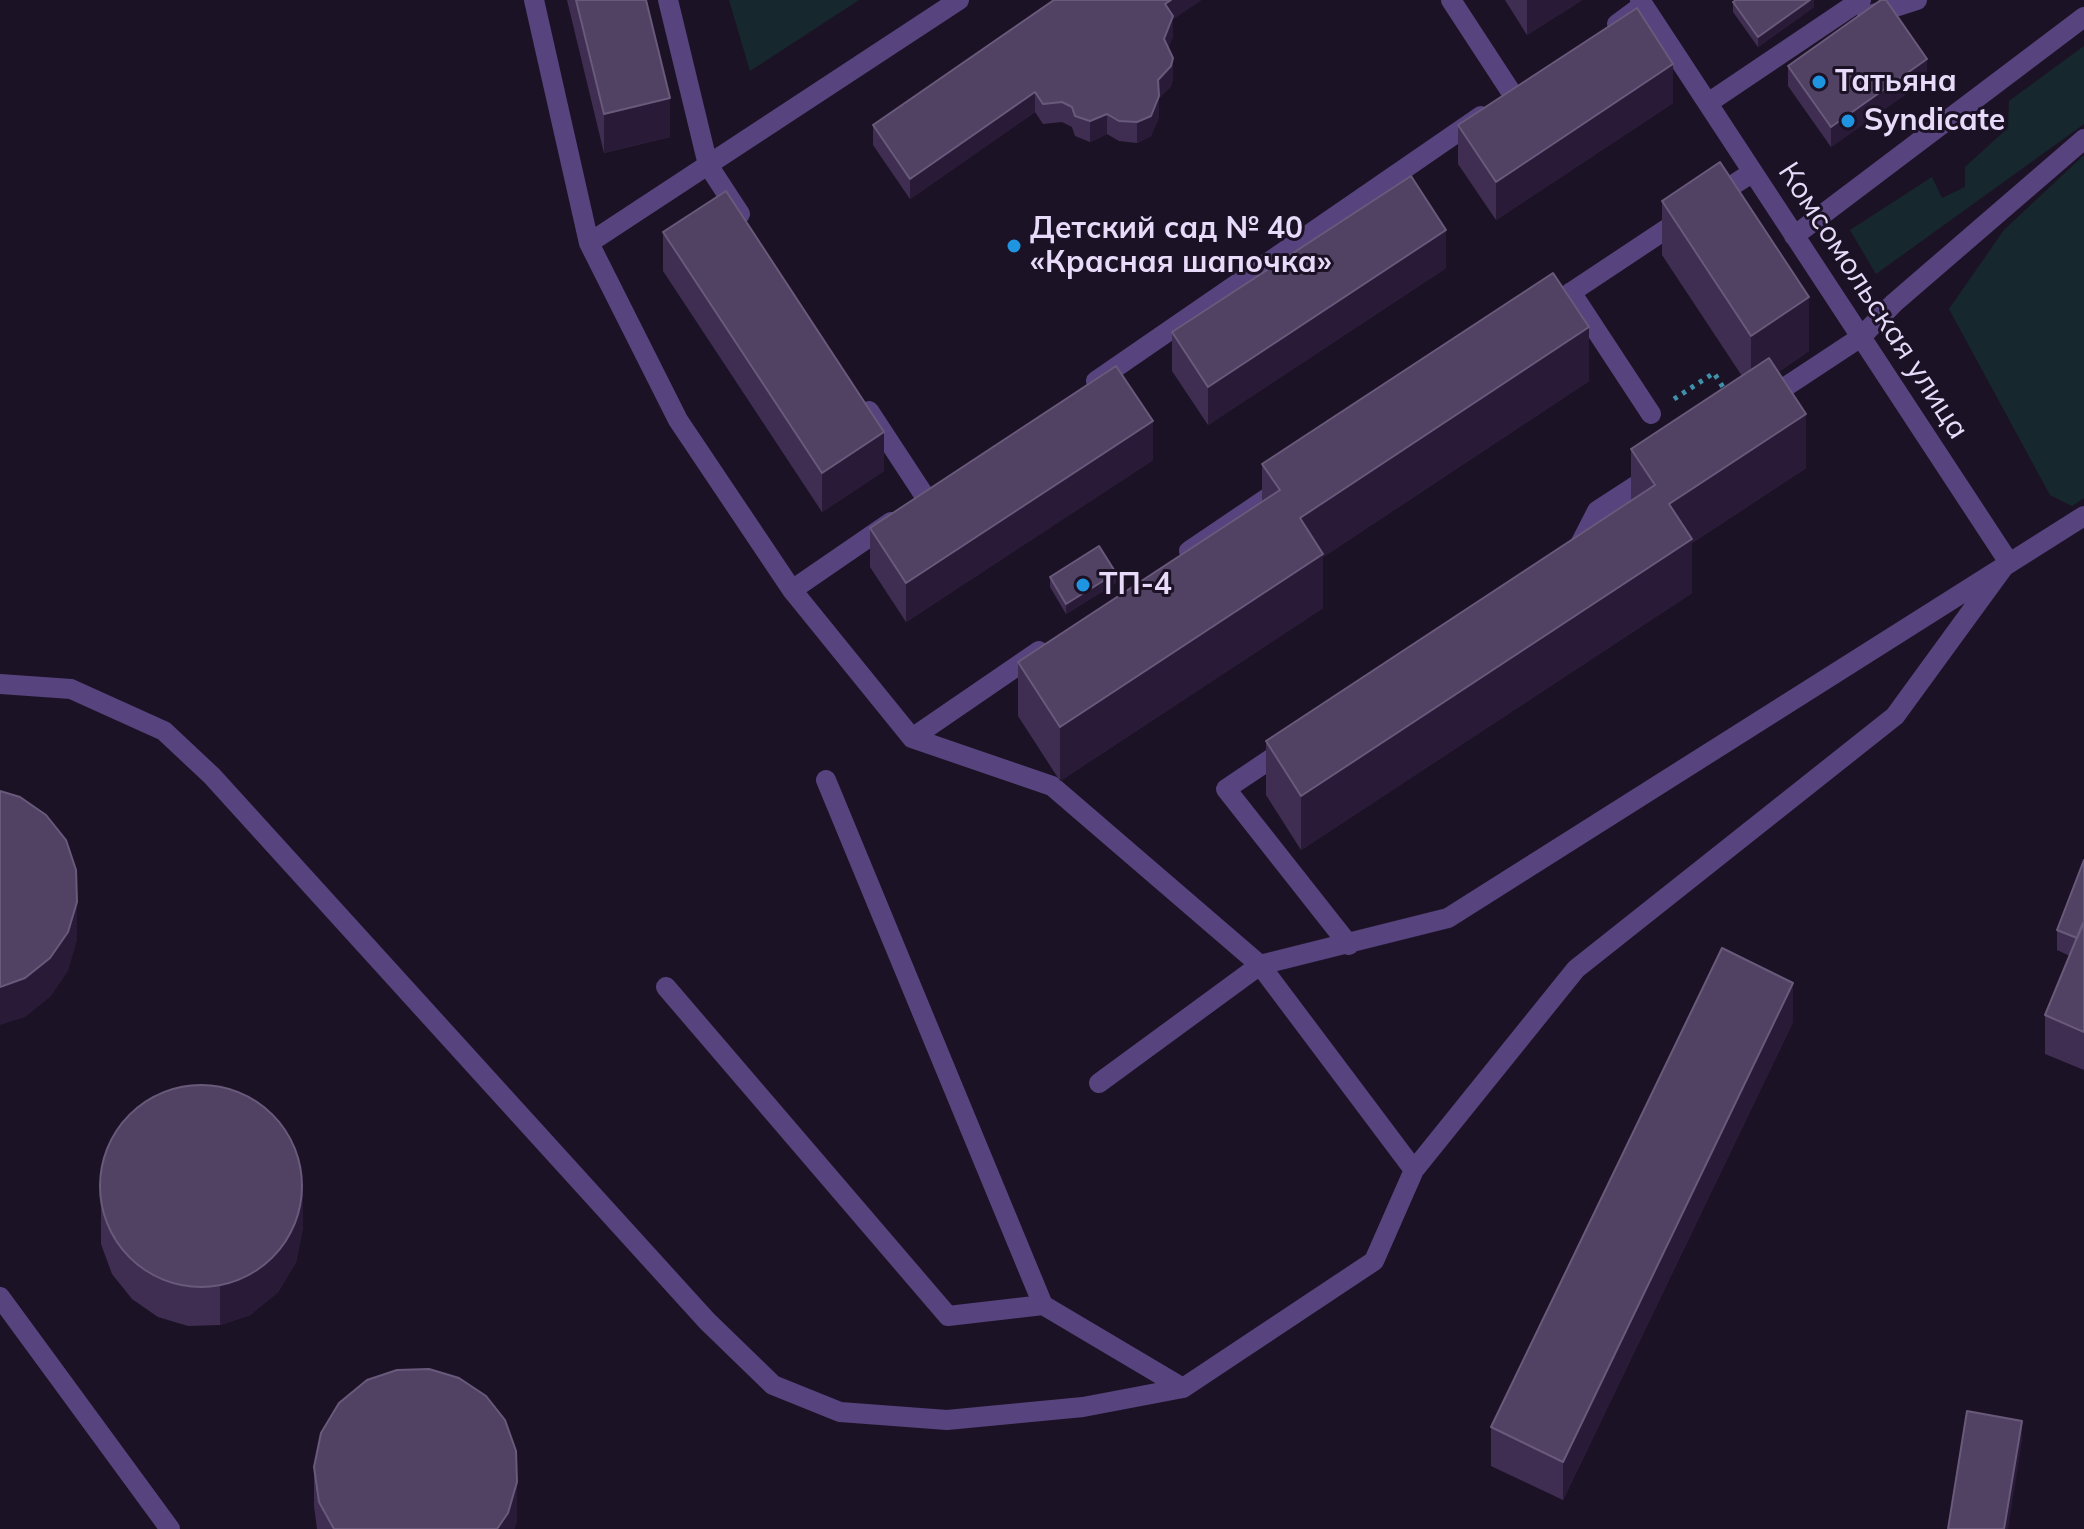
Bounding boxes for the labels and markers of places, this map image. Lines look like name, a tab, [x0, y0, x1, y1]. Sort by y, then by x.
place label: Татьяна	[1835, 64, 1957, 100]
marker: Татьяна	[1810, 73, 1828, 91]
place label: Syndicate	[1864, 103, 2005, 139]
marker: Syndicate	[1839, 112, 1857, 130]
place label: Детский сад № 40 «Красная шапочка»	[1030, 211, 1332, 282]
marker: Детский сад № 40 «Красная шапочка»	[1005, 237, 1023, 255]
place label: ТП-4	[1099, 567, 1172, 603]
marker: ТП-4	[1074, 576, 1092, 594]

